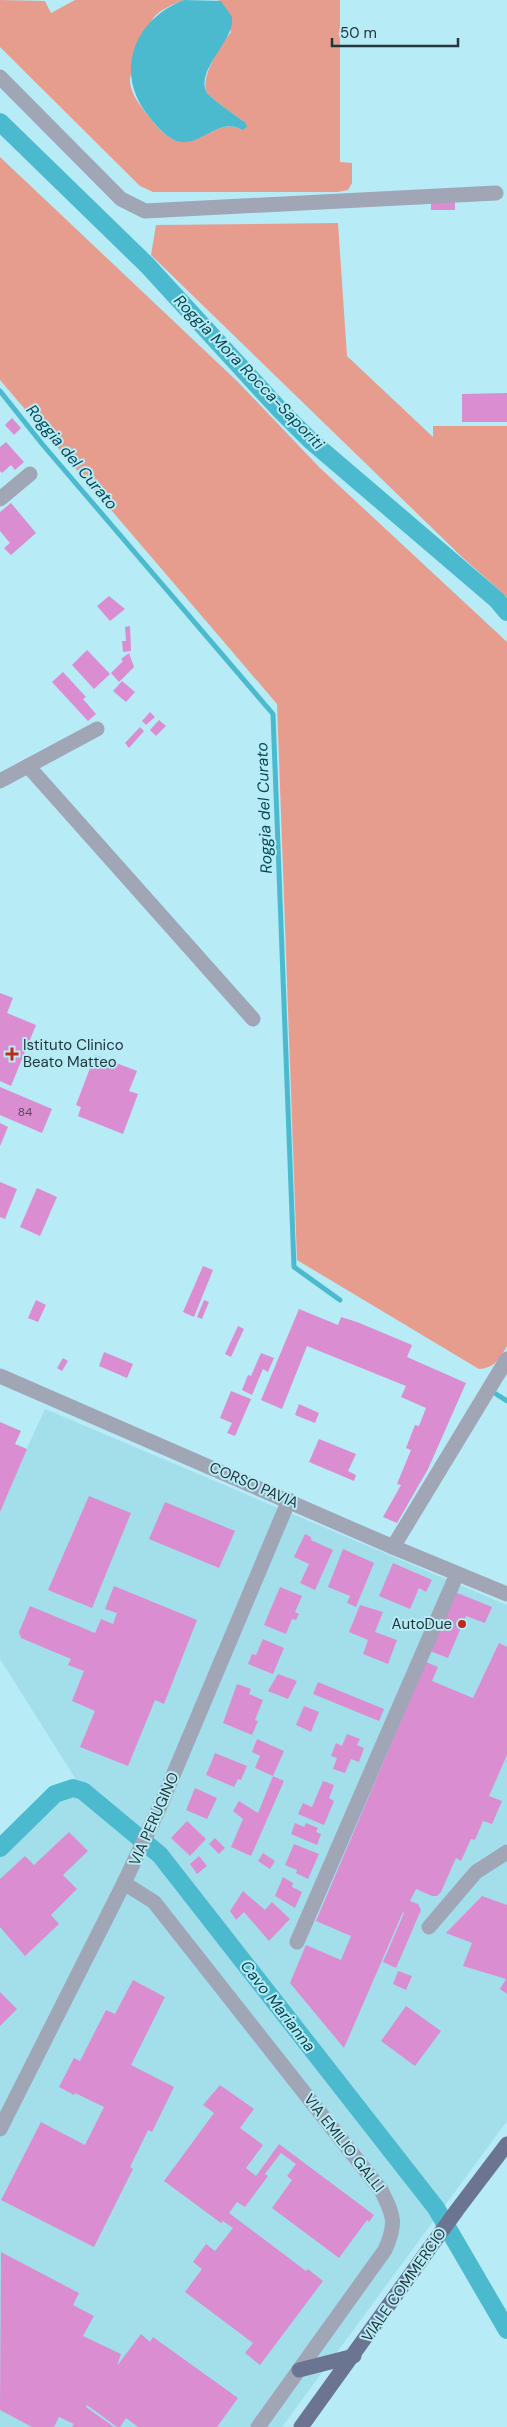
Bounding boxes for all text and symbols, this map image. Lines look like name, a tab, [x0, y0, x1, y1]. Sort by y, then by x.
scale bar	[332, 15, 458, 47]
text: 50 m	[340, 23, 377, 43]
water label: Roggia Mora Rocca-Saporiti	[169, 290, 329, 455]
water label: Roggia del Curato	[22, 400, 122, 514]
water label: Roggia del Curato	[251, 742, 277, 874]
place label: Istituto Clinico Beato Matteo	[23, 1035, 124, 1072]
marker: Istituto Clinico Beato Matteo	[5, 1047, 19, 1061]
house number: 84	[18, 1104, 32, 1120]
street label: CORSO PAVIA	[206, 1457, 302, 1513]
place label: AutoDue	[392, 1614, 452, 1634]
marker: AutoDue	[456, 1618, 468, 1630]
street label: VIA PERUGINO	[124, 1769, 184, 1869]
water label: Cavo Marianna	[236, 1956, 320, 2056]
street label: VIA EMILIO GALLI	[299, 2090, 389, 2196]
street label: VIALE COMMERCIO	[357, 2224, 451, 2346]

